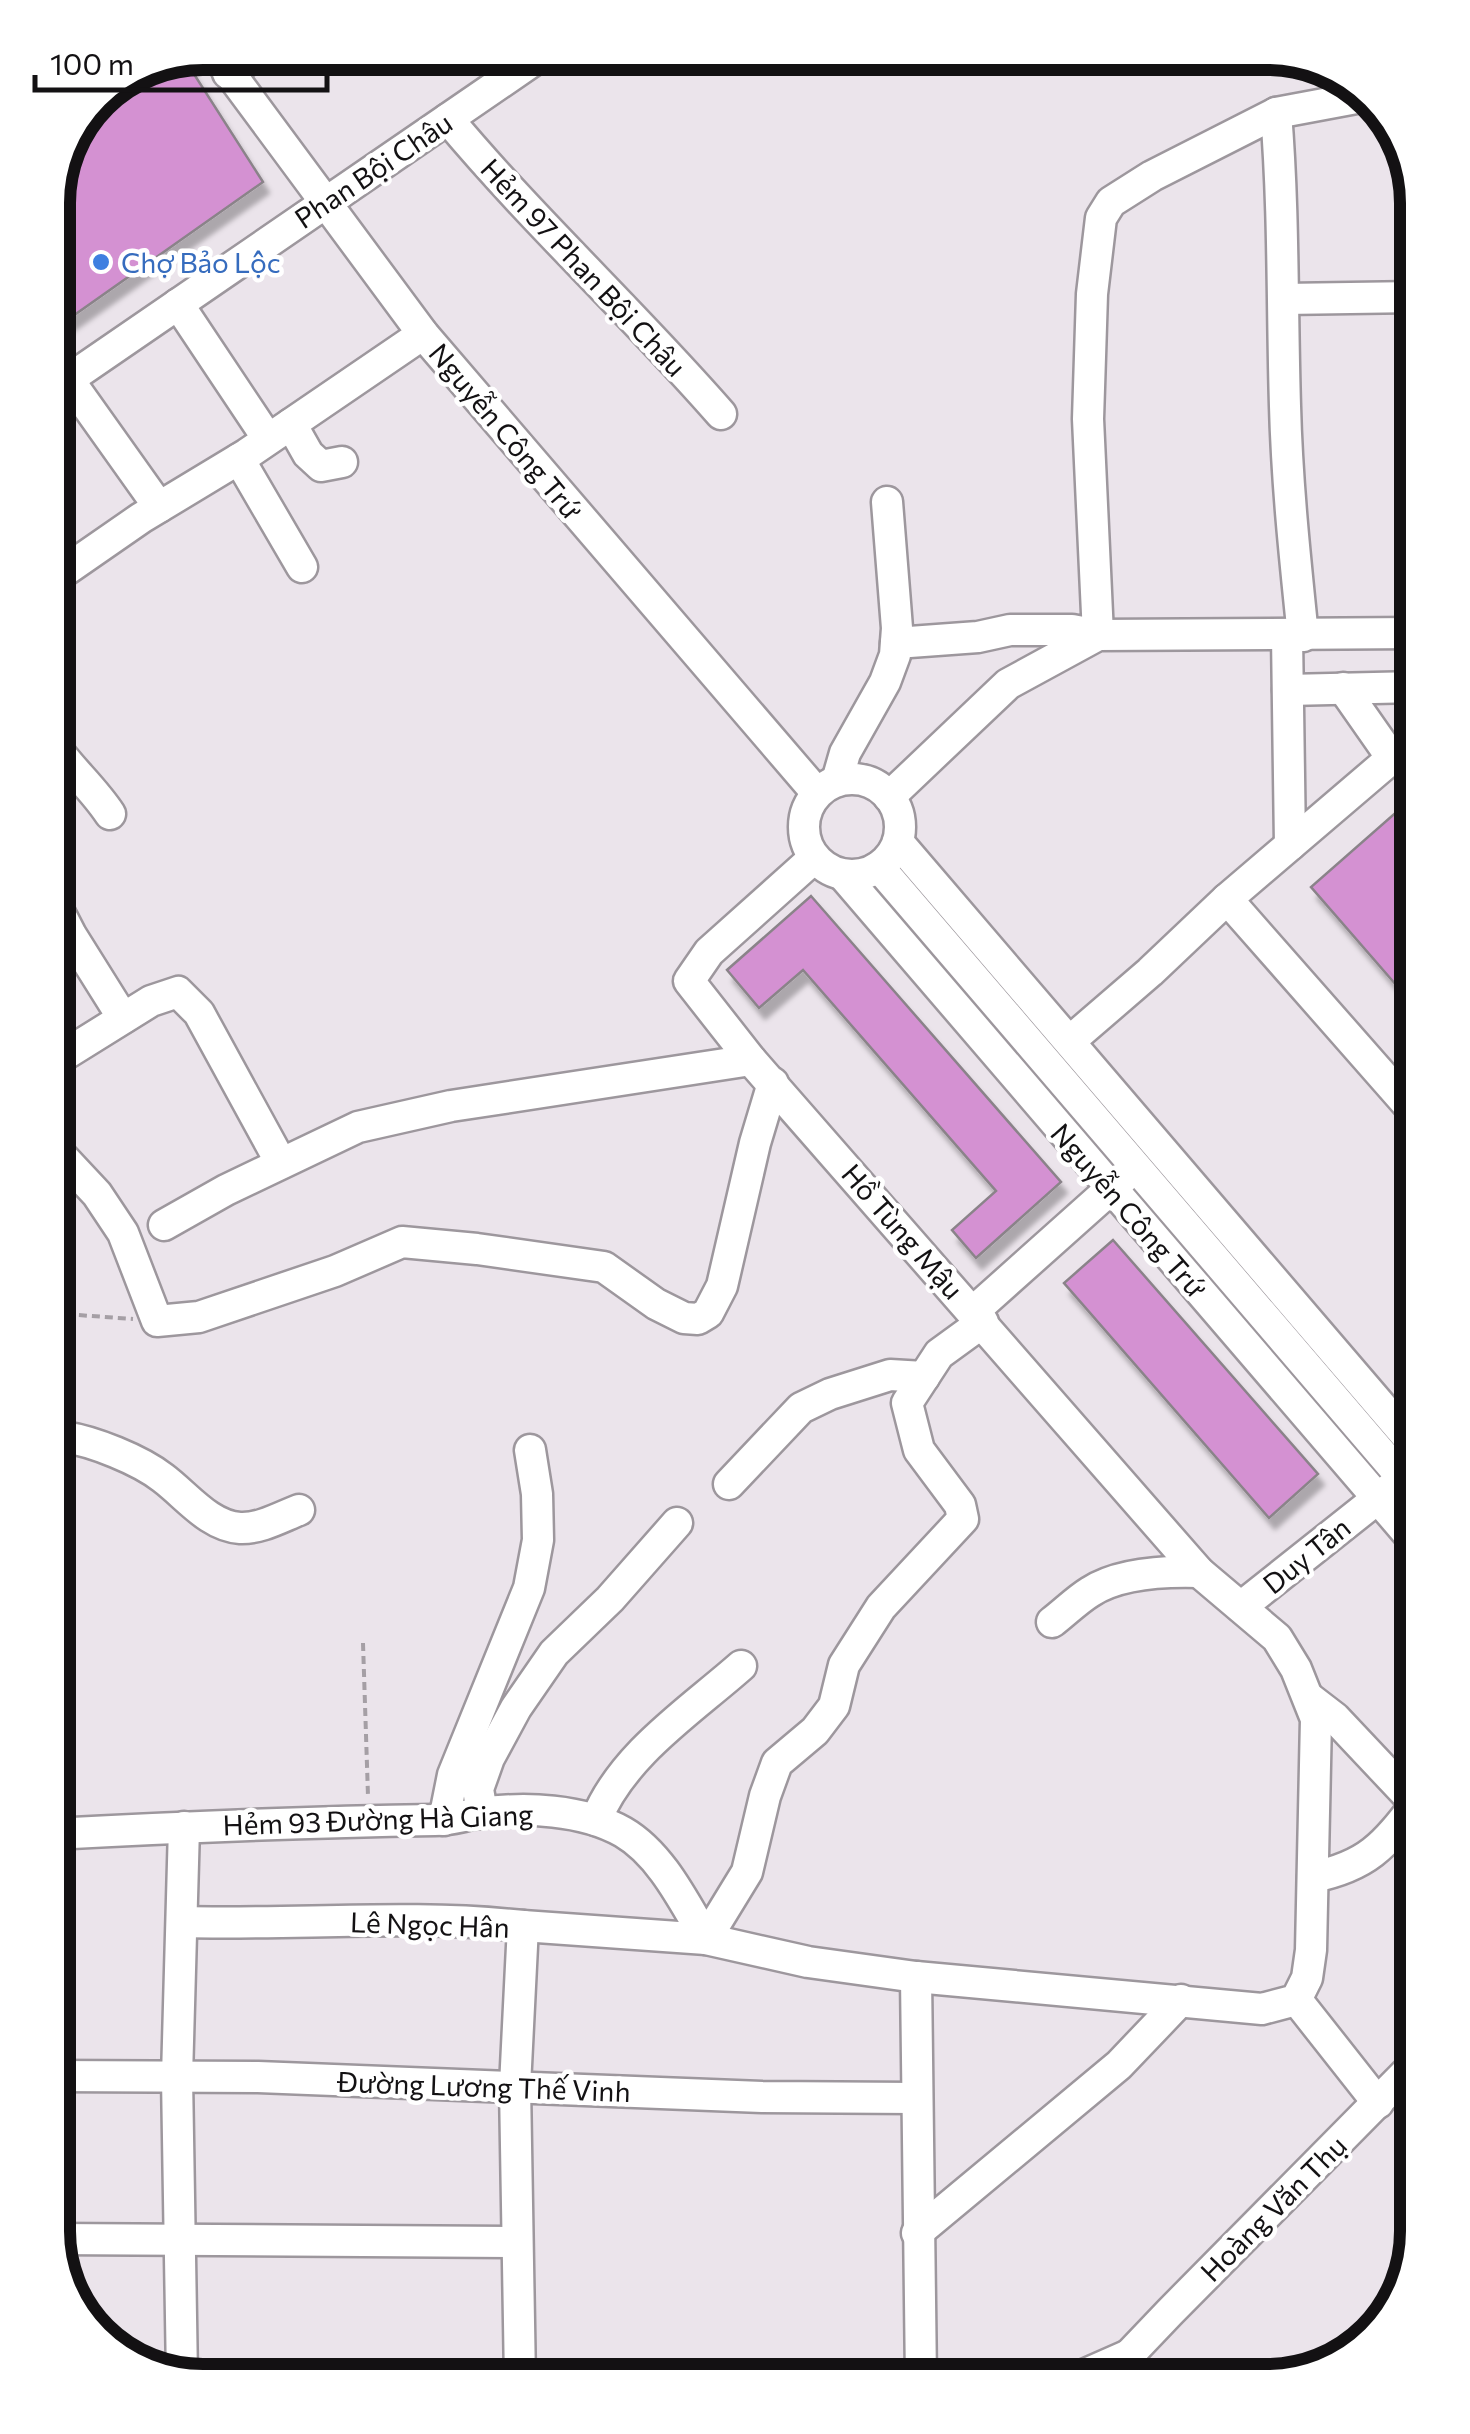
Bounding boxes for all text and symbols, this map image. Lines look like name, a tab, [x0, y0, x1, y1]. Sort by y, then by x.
scale bar	[35, 30, 328, 92]
text: 100 m	[50, 44, 134, 81]
street label: Phan Bội Châu	[288, 105, 458, 235]
street label: Hẻm 97 Phan Bội Châu	[474, 151, 694, 383]
place label: Chợ Bảo Lộc	[121, 245, 281, 279]
marker: Chợ Bảo Lộc	[90, 251, 112, 273]
street label: Nguyễn Công Trứ	[423, 336, 590, 526]
street label: Nguyễn Công Trứ	[1044, 1116, 1214, 1304]
street label: Hồ Tùng Mậu	[835, 1157, 971, 1305]
street label: Duy Tân	[1256, 1510, 1356, 1600]
street label: Hẻm 93 Đường Hà Giang	[222, 1797, 534, 1841]
street label: Lê Ngọc Hân	[350, 1904, 510, 1944]
street label: Đường Lương Thế Vinh	[336, 2064, 631, 2108]
street label: Hoàng Văn Thụ	[1193, 2128, 1353, 2288]

